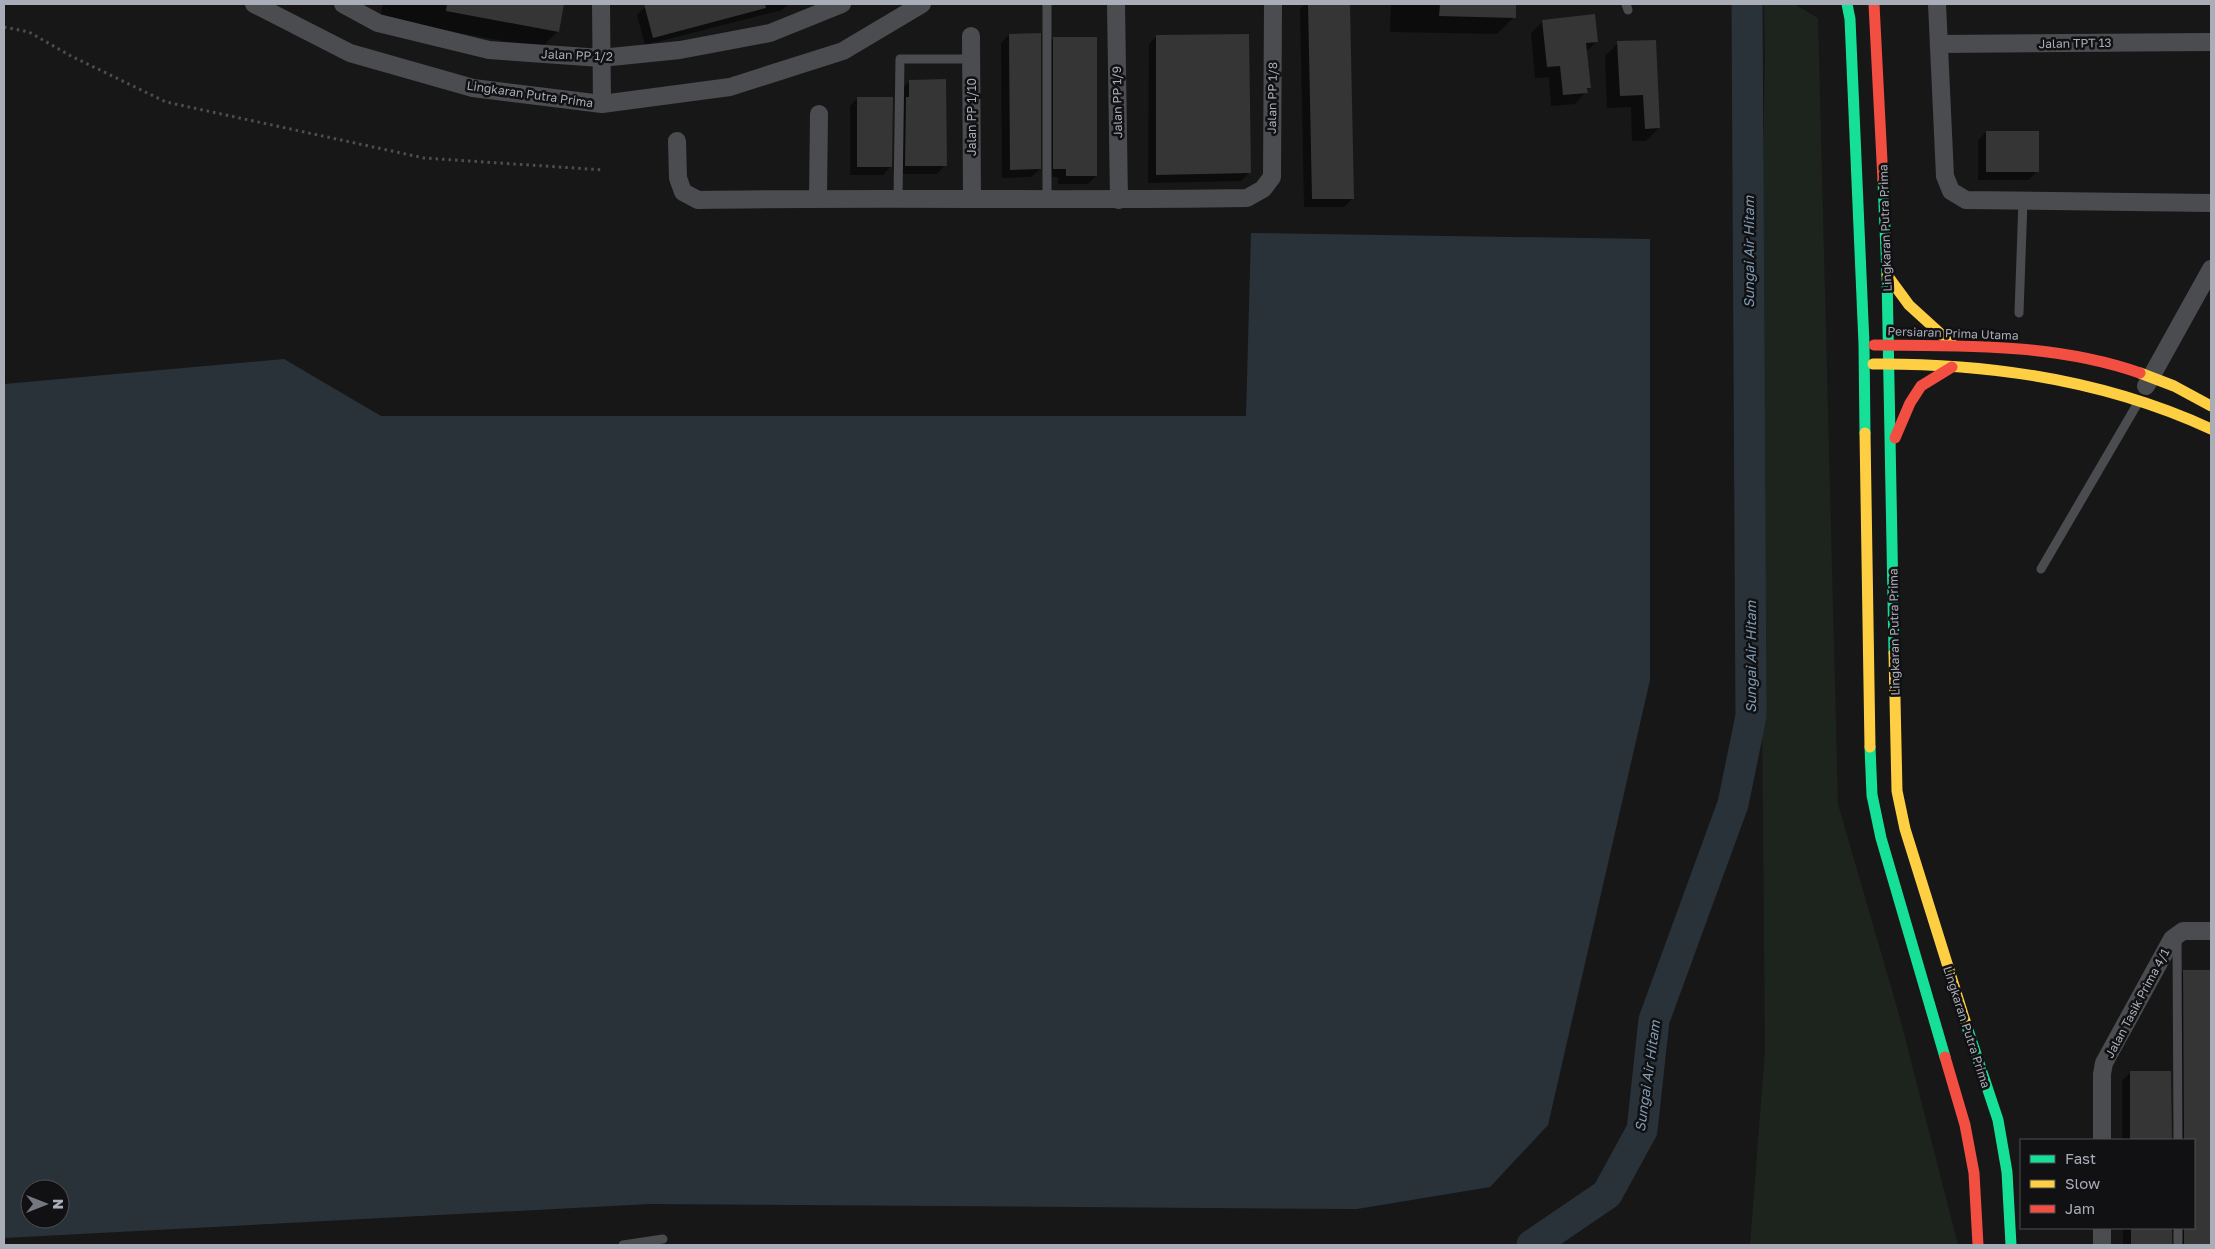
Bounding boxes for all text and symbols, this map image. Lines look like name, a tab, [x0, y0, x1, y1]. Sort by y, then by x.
street label: Jalan TPT 13	[2038, 35, 2112, 51]
street label: Jalan PP 1/2	[541, 46, 613, 64]
street label: Jalan PP 1/8	[1264, 62, 1280, 134]
street label: Jalan PP 1/9	[1109, 66, 1125, 138]
street label: Lingkaran Putra Prima	[466, 78, 594, 110]
street label: Jalan PP 1/10	[964, 78, 979, 156]
street label: Lingkaran Putra Prima	[1875, 164, 1895, 292]
water label: Sungai Air Hitam	[1740, 195, 1757, 308]
street label: Persiaran Prima Utama	[1887, 323, 2019, 343]
street label: Lingkaran Putra Prima	[1885, 568, 1903, 696]
water label: Sungai Air Hitam	[1742, 600, 1759, 713]
street label: Jalan Tasik Prima 4/1	[2102, 945, 2172, 1060]
street label: Lingkaran Putra Prima	[1940, 964, 1994, 1090]
water label: Sungai Air Hitam	[1631, 1019, 1663, 1133]
legend	[2020, 1139, 2195, 1229]
text: Fast	[2065, 1149, 2096, 1167]
text: Slow	[2065, 1174, 2100, 1192]
north arrow	[20, 1179, 70, 1229]
text: N	[50, 1199, 67, 1209]
text: Jam	[2065, 1199, 2095, 1217]

